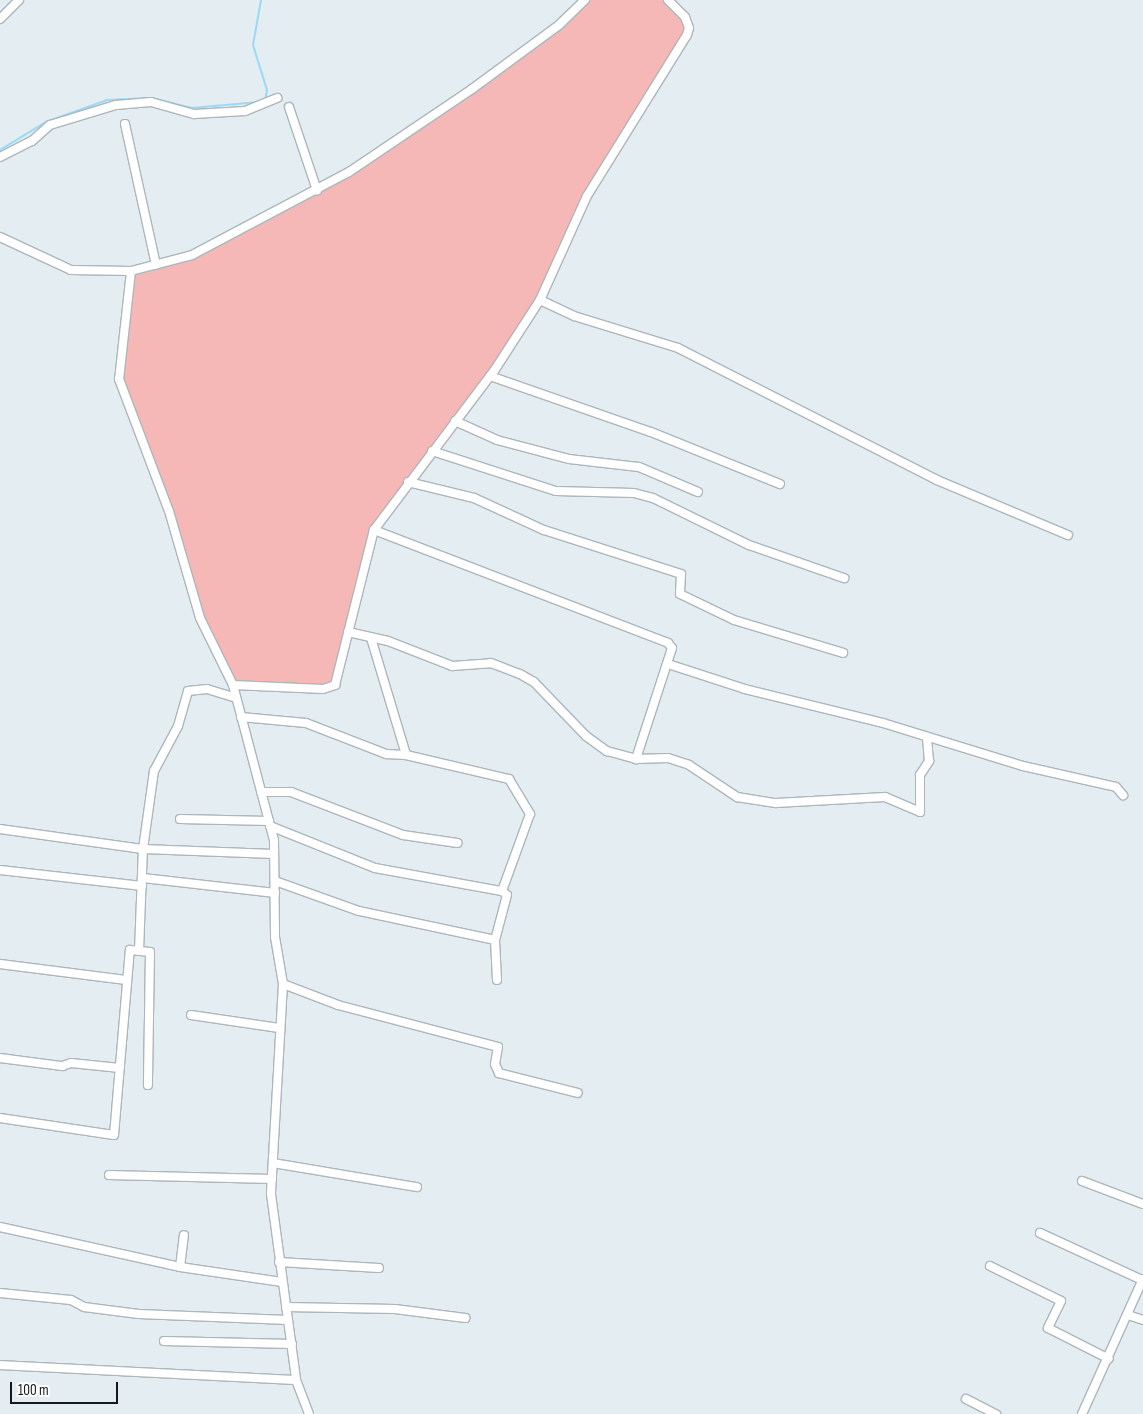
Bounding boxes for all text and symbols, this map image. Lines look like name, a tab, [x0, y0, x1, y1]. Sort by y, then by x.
scale bar	[12, 1372, 120, 1404]
text: 100 m	[18, 1381, 49, 1400]

